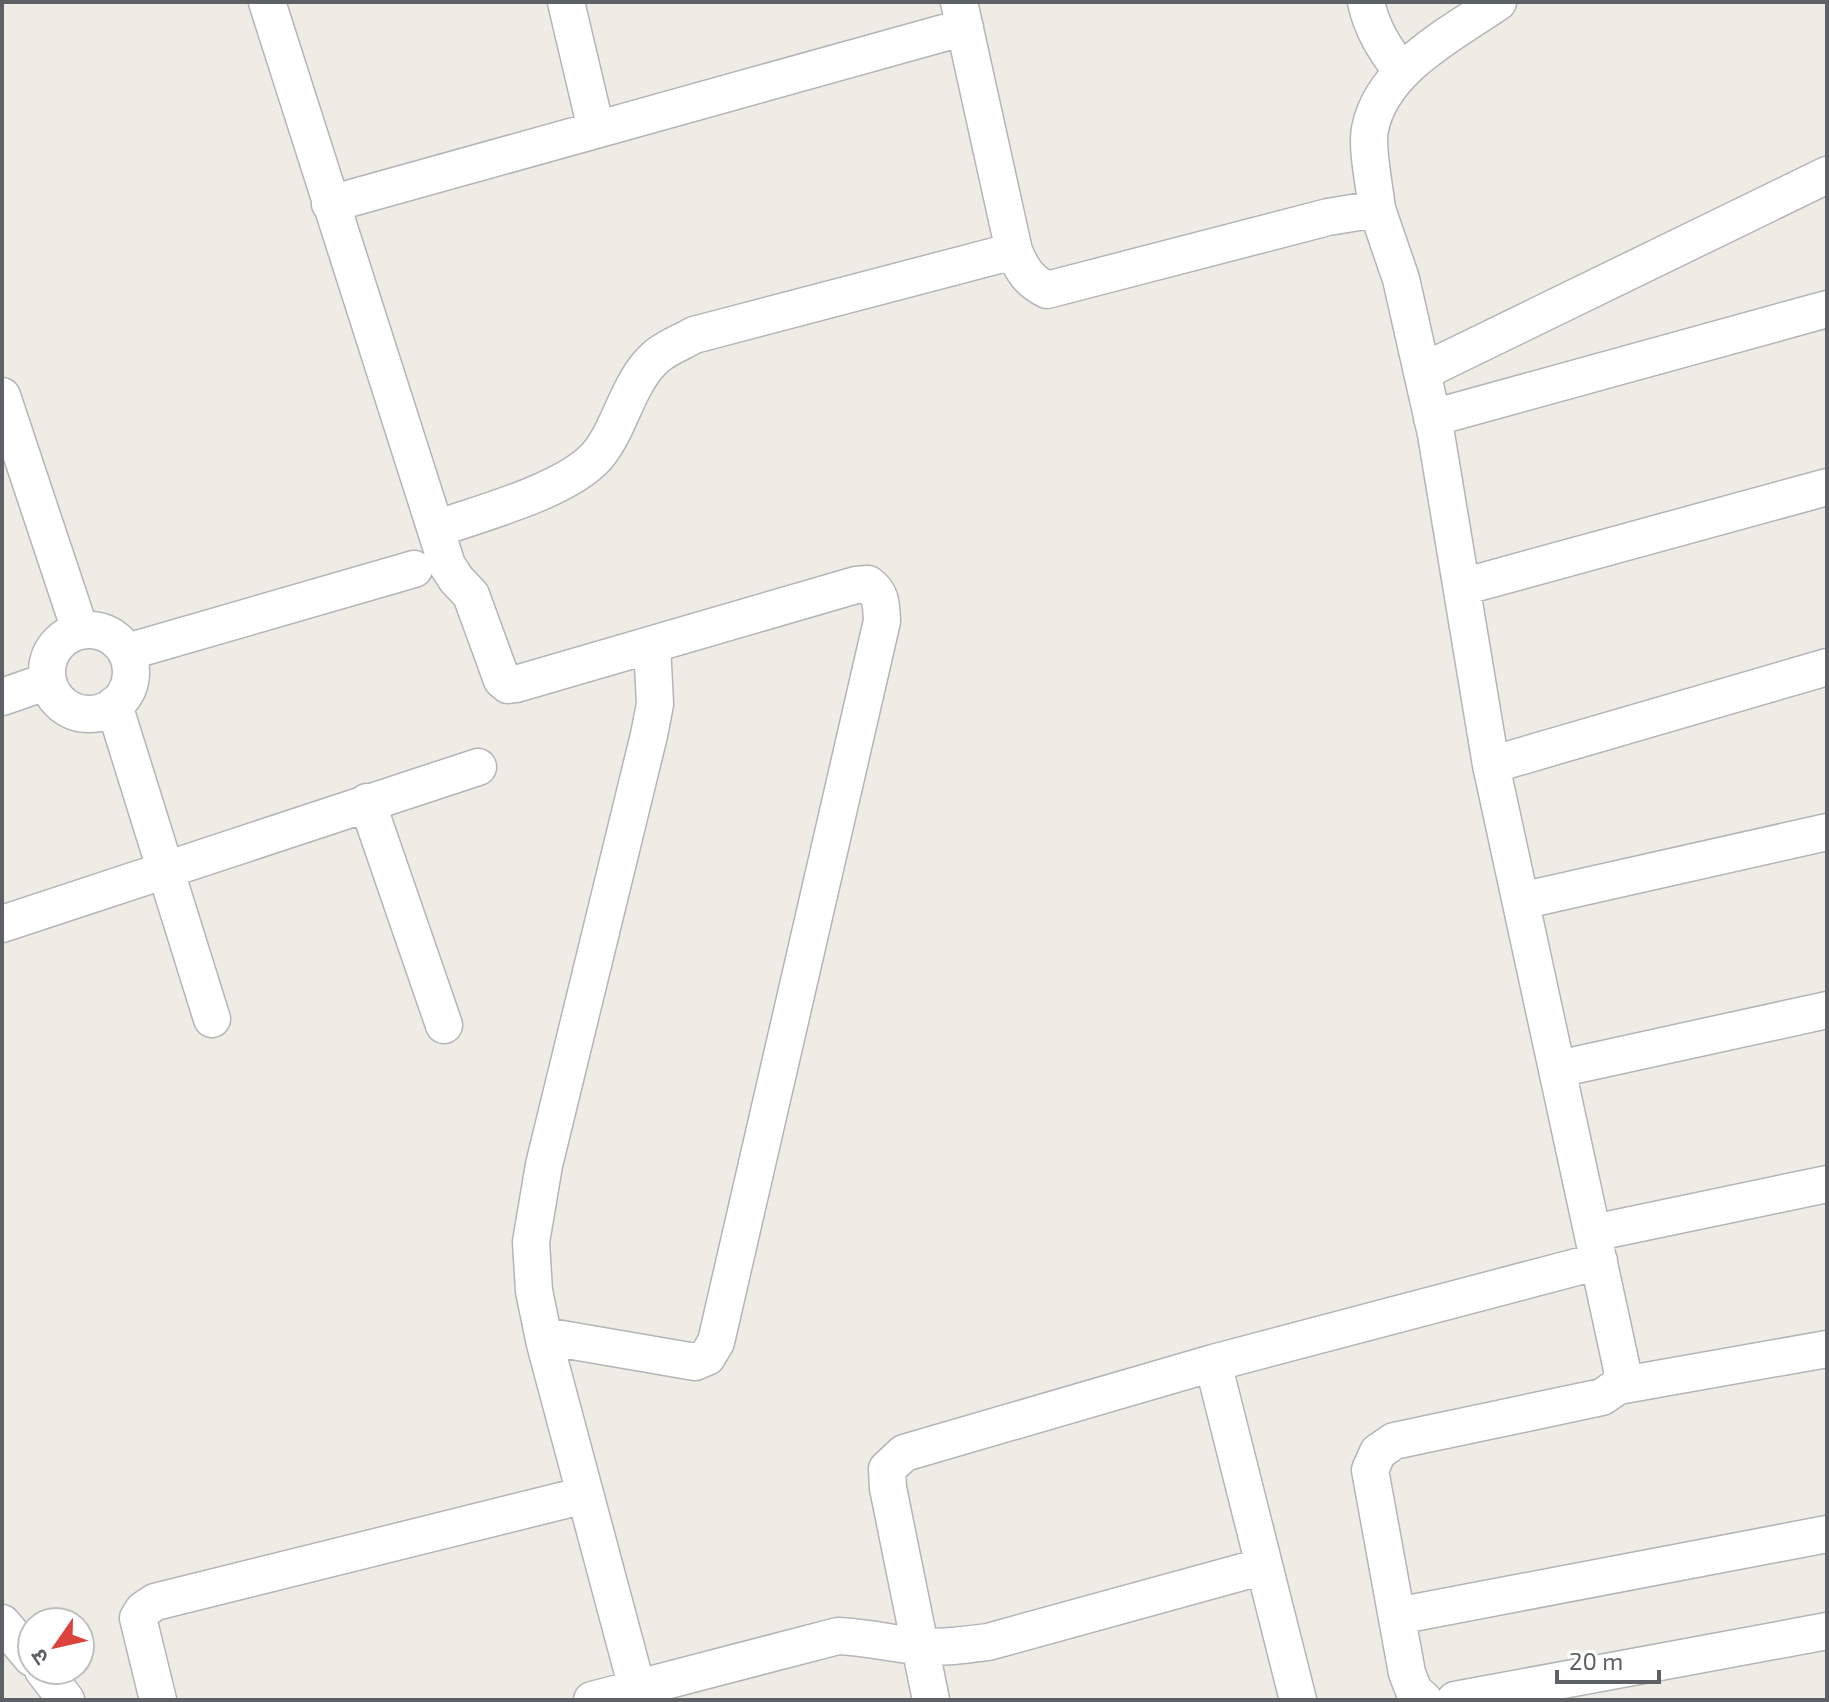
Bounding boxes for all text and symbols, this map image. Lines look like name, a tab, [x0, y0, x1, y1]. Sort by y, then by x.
north arrow	[16, 1606, 96, 1686]
scale bar	[1557, 1634, 1659, 1684]
text: उ	[24, 1644, 53, 1670]
text: 20 m	[1569, 1646, 1623, 1675]

